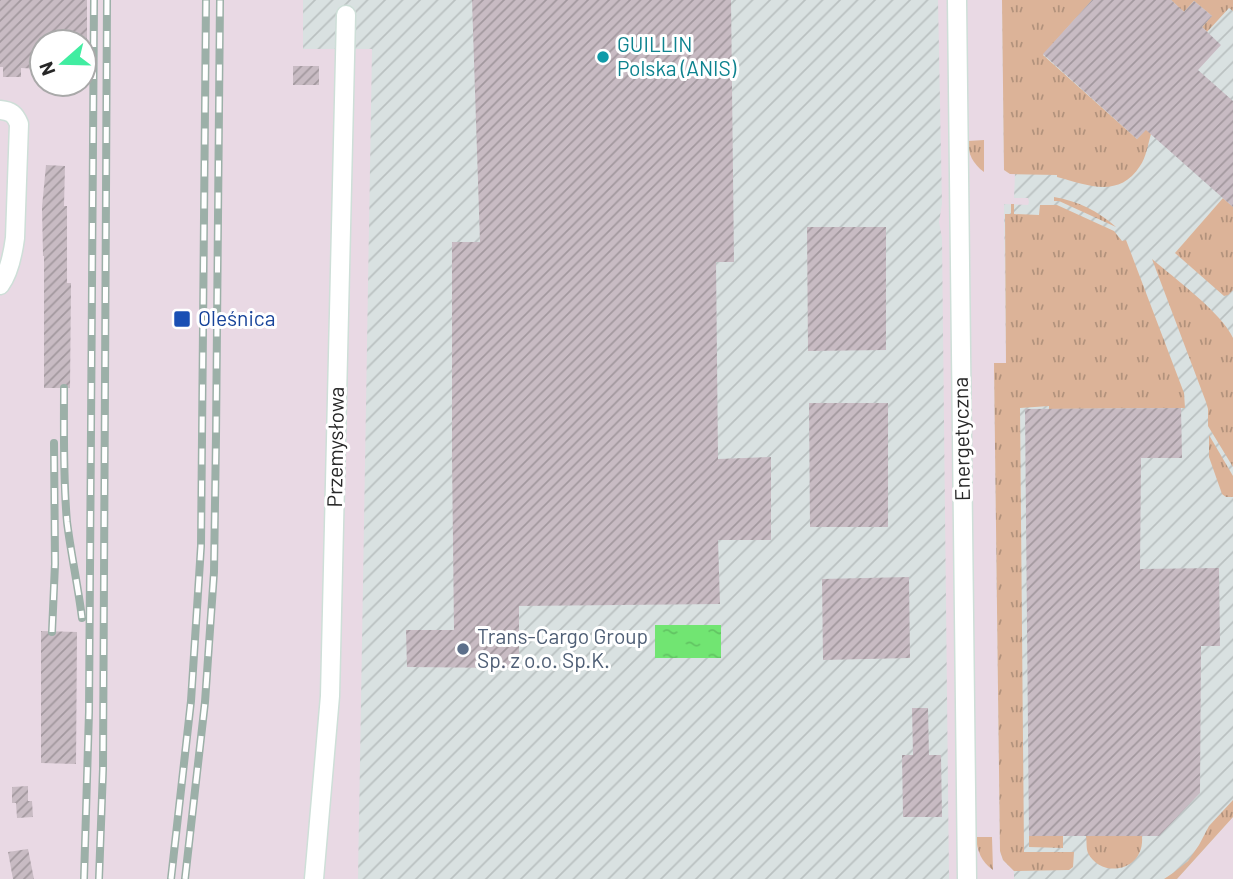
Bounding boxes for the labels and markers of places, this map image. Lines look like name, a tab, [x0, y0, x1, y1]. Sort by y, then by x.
place label: GUILLIN Polska (ANIS)	[617, 31, 737, 80]
marker: GUILLIN Polska (ANIS)	[595, 49, 611, 65]
place label: Oleśnica	[198, 305, 275, 330]
marker: Oleśnica	[172, 309, 192, 329]
place label: Trans-Cargo Group Sp. z o.o. Sp.K.	[477, 623, 648, 672]
marker: Trans-Cargo Group Sp. z o.o. Sp.K.	[455, 641, 471, 657]

